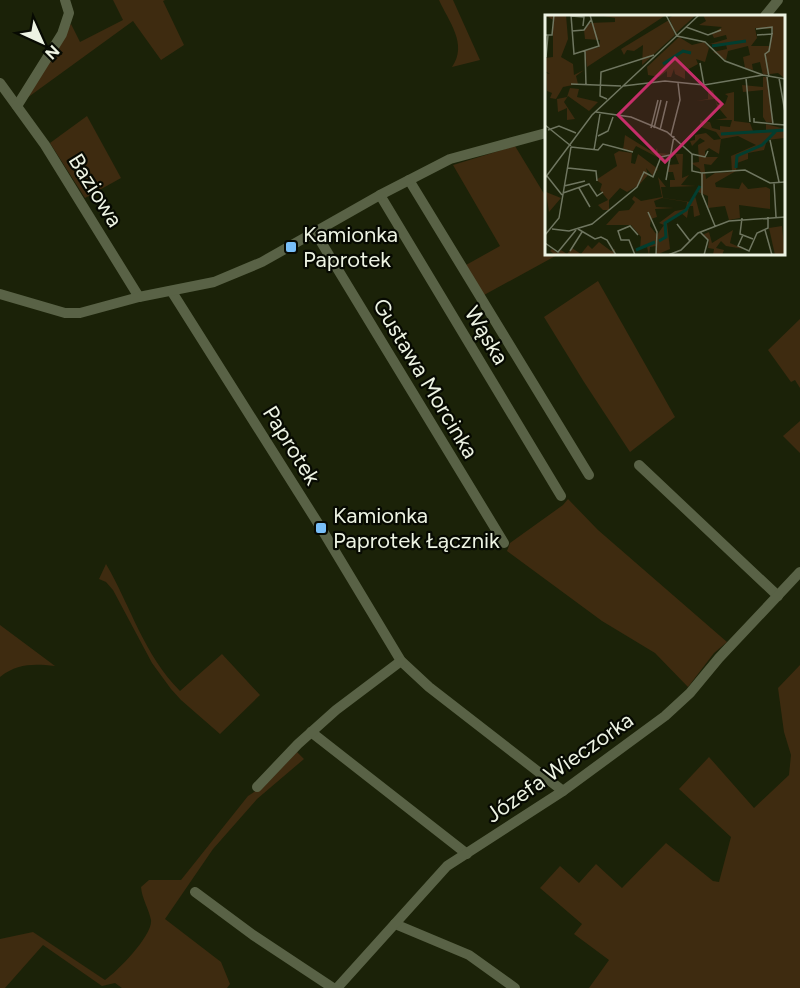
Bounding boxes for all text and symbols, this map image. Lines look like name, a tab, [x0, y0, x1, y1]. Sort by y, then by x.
north arrow	[12, 12, 72, 72]
inset map	[545, 15, 785, 255]
text: N	[41, 41, 63, 63]
street label: Baziowa	[63, 149, 129, 232]
place label: Kamionka Paprotek	[303, 221, 398, 273]
marker: Kamionka Paprotek	[284, 240, 298, 254]
street label: Gustawa Morcinka	[367, 293, 484, 463]
street label: Wąska	[459, 301, 514, 369]
street label: Paprotek	[257, 401, 326, 490]
place label: Kamionka Paprotek Łącznik	[333, 502, 500, 554]
marker: Kamionka Paprotek Łącznik	[314, 521, 328, 535]
street label: Józefa Wieczorka	[480, 706, 638, 828]

